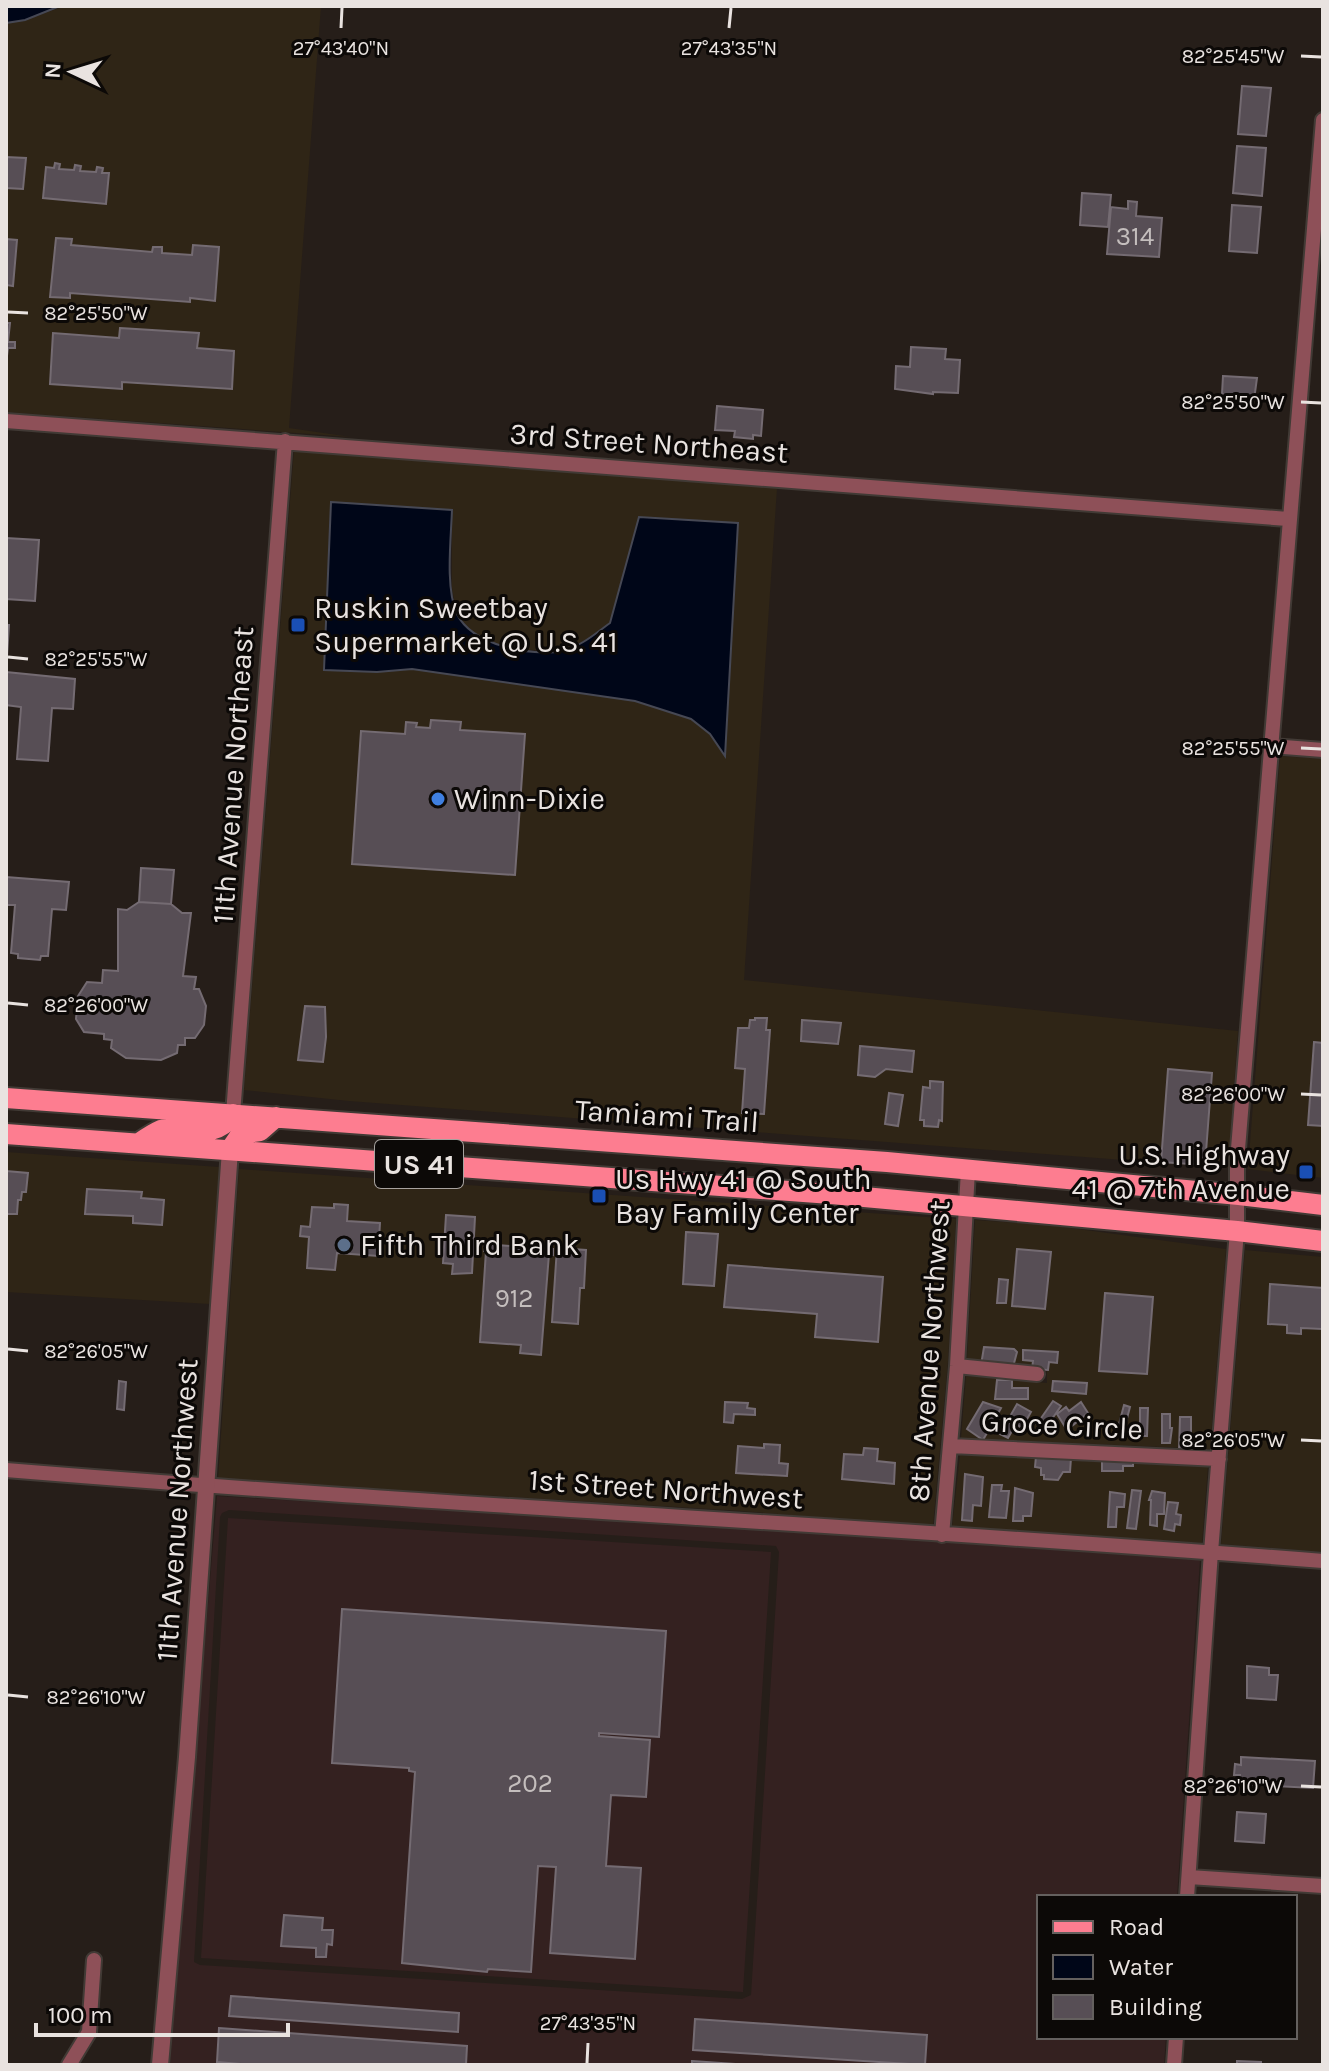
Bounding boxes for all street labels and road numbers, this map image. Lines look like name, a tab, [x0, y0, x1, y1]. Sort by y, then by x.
street label: 3rd Street Northeast	[509, 415, 789, 471]
street label: 11th Avenue Northeast	[205, 625, 261, 925]
street label: Tamiami Trail	[574, 1092, 760, 1140]
road number: US 41	[375, 1140, 463, 1188]
street label: 8th Avenue Northwest	[901, 1199, 957, 1503]
street label: 11th Avenue Northwest	[148, 1357, 206, 1663]
street label: Groce Circle	[980, 1403, 1144, 1447]
street label: 1st Street Northwest	[528, 1461, 804, 1517]

